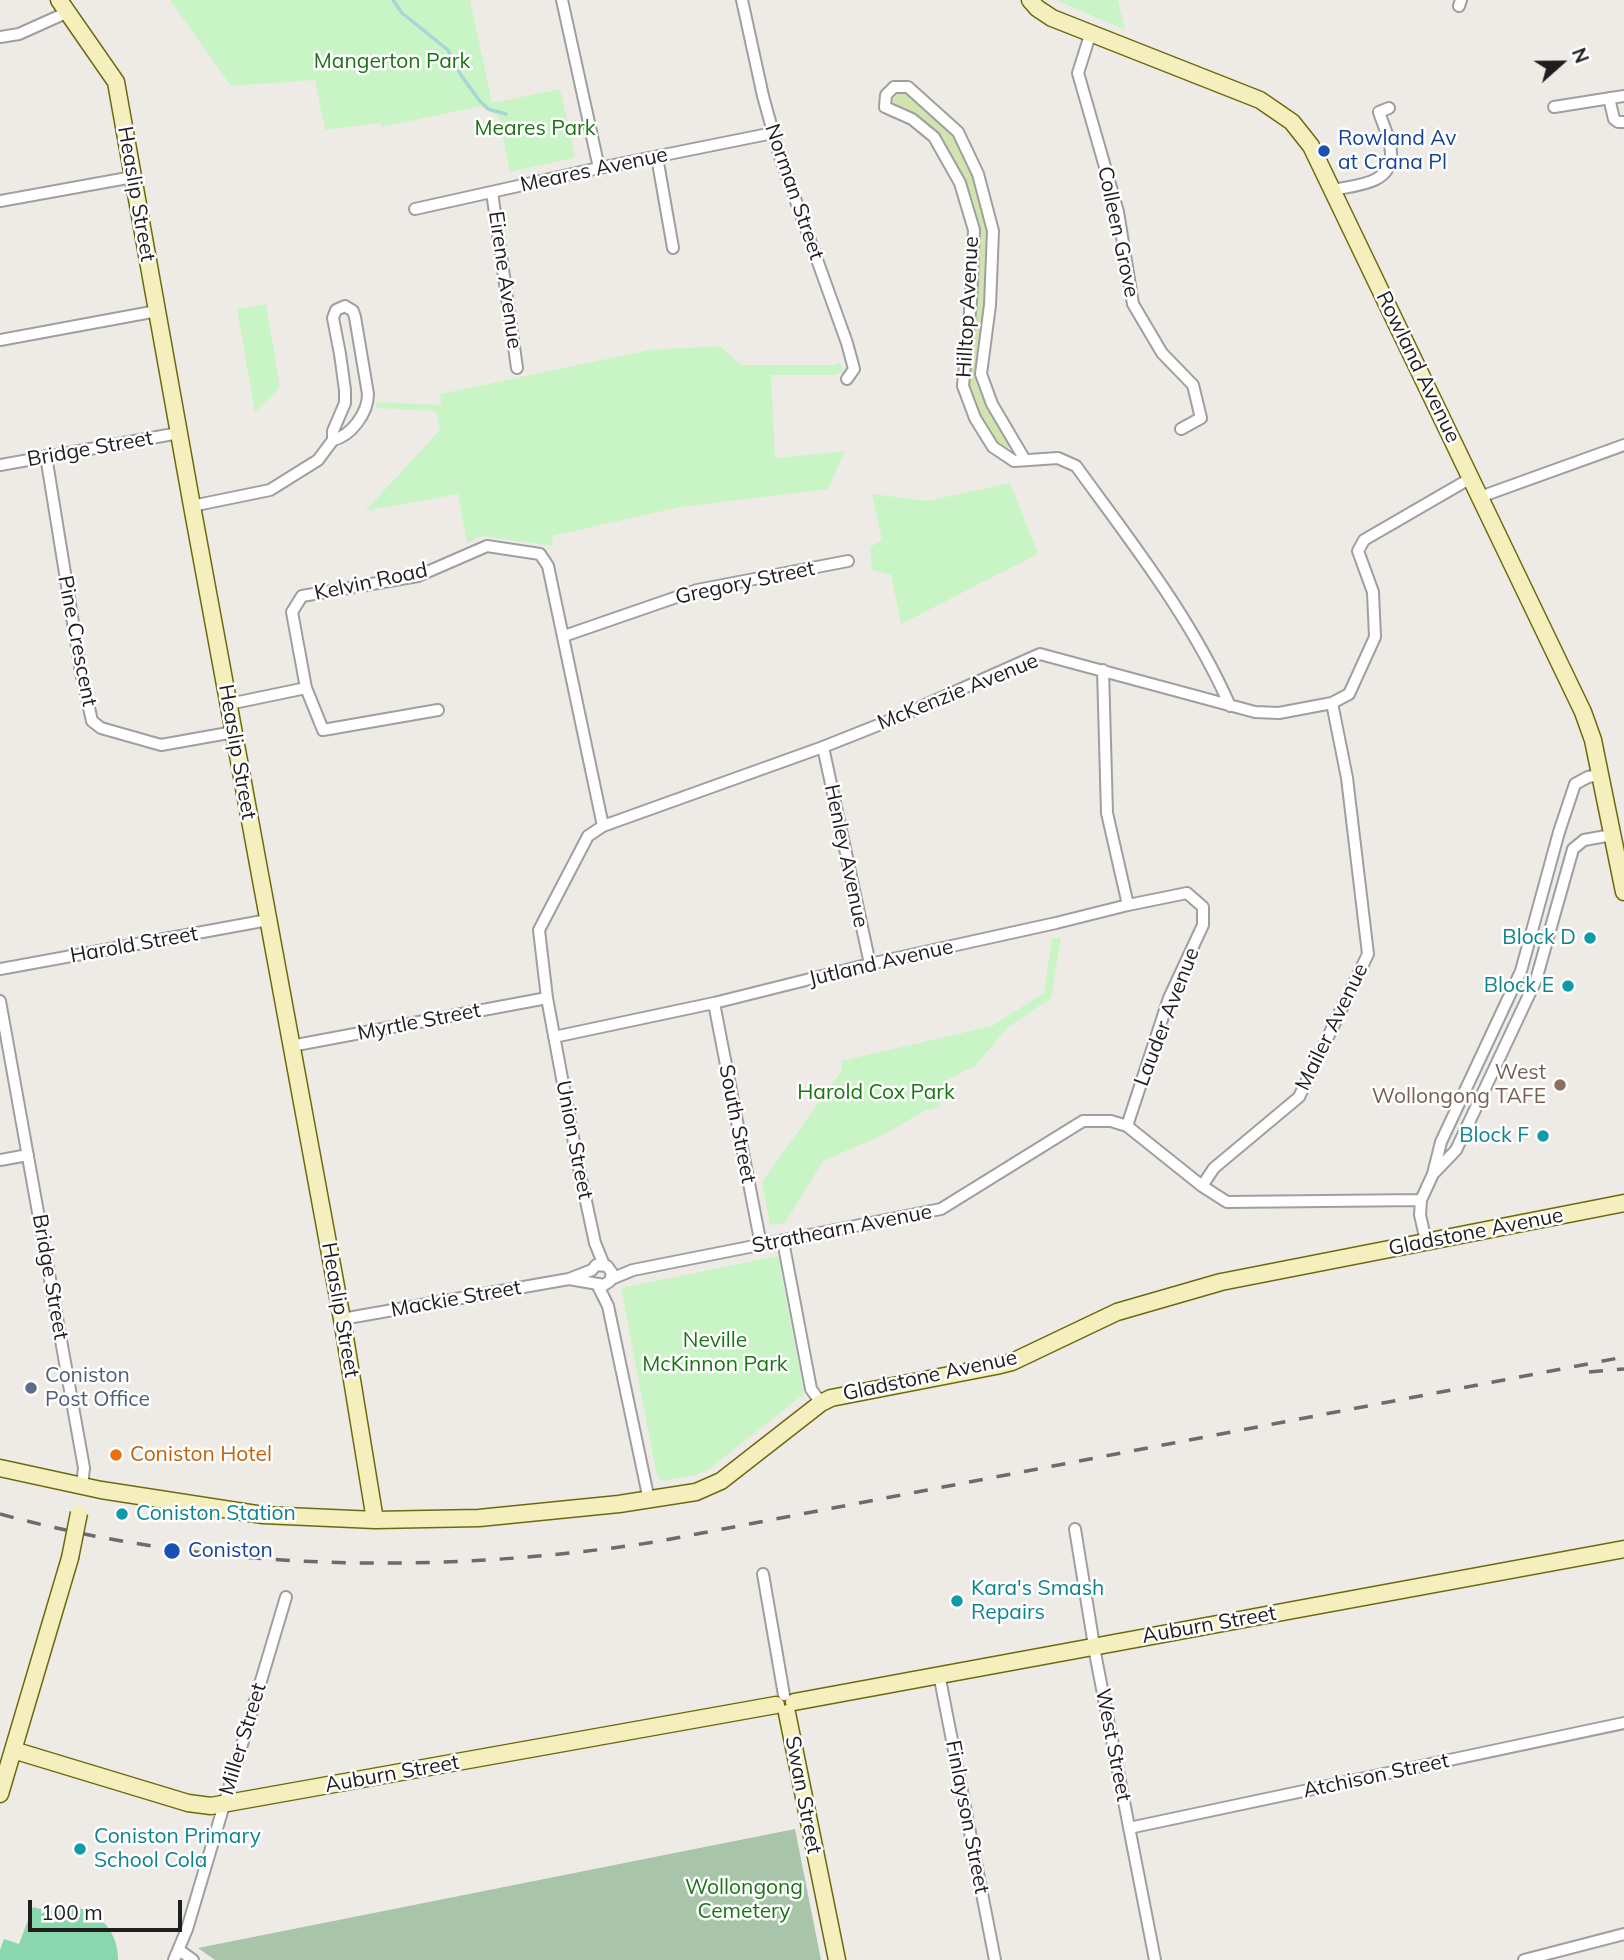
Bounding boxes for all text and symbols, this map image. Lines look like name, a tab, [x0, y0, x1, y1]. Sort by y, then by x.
north arrow	[1526, 28, 1596, 98]
text: N	[1567, 44, 1594, 66]
park label: Mangerton Park	[314, 49, 470, 75]
park label: Meares Park	[474, 116, 596, 142]
street label: Norman Street	[759, 121, 829, 263]
street label: Heaslip Street	[112, 125, 160, 263]
place label: Rowland Av at Crana Pl	[1338, 126, 1456, 176]
street label: Meares Avenue	[518, 142, 670, 198]
marker: Rowland Av at Crana Pl	[1316, 143, 1332, 159]
street label: Colleen Grove	[1092, 164, 1144, 300]
street label: Eirene Avenue	[483, 210, 527, 350]
street label: Hilltop Avenue	[952, 236, 984, 378]
street label: Rowland Avenue	[1370, 287, 1466, 447]
street label: Bridge Street	[25, 426, 155, 472]
street label: Gregory Street	[673, 556, 817, 610]
street label: Kelvin Road	[312, 558, 430, 606]
street label: Pine Crescent	[52, 573, 102, 709]
street label: McKenzie Avenue	[874, 648, 1042, 736]
street label: Heaslip Street	[213, 683, 261, 821]
street label: Henley Avenue	[819, 782, 873, 930]
street label: Harold Street	[68, 921, 200, 969]
place label: Block D	[1502, 925, 1576, 951]
marker: Block D	[1582, 930, 1598, 946]
street label: Jutland Avenue	[806, 934, 956, 992]
street label: Lauder Avenue	[1129, 944, 1205, 1090]
street label: Mailer Avenue	[1290, 959, 1374, 1095]
place label: Block E	[1484, 973, 1554, 999]
marker: Block E	[1560, 978, 1576, 994]
street label: Myrtle Street	[355, 998, 483, 1046]
place label: West Wollongong TAFE	[1372, 1060, 1546, 1110]
street label: South Street	[713, 1063, 761, 1185]
marker: West Wollongong TAFE	[1552, 1077, 1568, 1093]
street label: Union Street	[550, 1078, 598, 1202]
park label: Harold Cox Park	[797, 1080, 955, 1106]
place label: Block F	[1459, 1123, 1529, 1149]
marker: Block F	[1535, 1128, 1551, 1144]
street label: Strathearn Avenue	[750, 1199, 934, 1259]
street label: Gladstone Avenue	[1386, 1203, 1566, 1261]
street label: Bridge Street	[27, 1212, 73, 1342]
street label: Heaslip Street	[316, 1241, 364, 1379]
street label: Mackie Street	[389, 1275, 523, 1323]
park label: Neville McKinnon Park	[642, 1328, 788, 1378]
street label: Gladstone Avenue	[841, 1345, 1019, 1407]
place label: Coniston Post Office	[45, 1363, 150, 1413]
marker: Coniston Post Office	[23, 1380, 39, 1396]
place label: Coniston Hotel	[130, 1442, 272, 1468]
marker: Coniston Hotel	[108, 1447, 124, 1463]
place label: Coniston Station	[136, 1501, 296, 1527]
marker: Coniston Station	[114, 1506, 130, 1522]
place label: Coniston	[188, 1538, 273, 1564]
marker: Coniston	[162, 1541, 182, 1561]
place label: Kara's Smash Repairs	[971, 1576, 1104, 1626]
marker: Kara's Smash Repairs	[949, 1593, 965, 1609]
street label: Auburn Street	[1140, 1601, 1278, 1649]
street label: Miller Street	[214, 1680, 272, 1798]
street label: West Street	[1090, 1686, 1136, 1804]
street label: Swan Street	[779, 1734, 827, 1856]
street label: Finlayson Street	[940, 1738, 994, 1896]
street label: Atchison Street	[1301, 1748, 1451, 1804]
street label: Auburn Street	[323, 1750, 461, 1798]
place label: Coniston Primary School Cola	[94, 1824, 261, 1874]
marker: Coniston Primary School Cola	[72, 1841, 88, 1857]
park label: Wollongong Cemetery	[685, 1875, 803, 1925]
scale bar	[32, 1886, 186, 1930]
text: 100 m	[41, 1899, 103, 1925]

